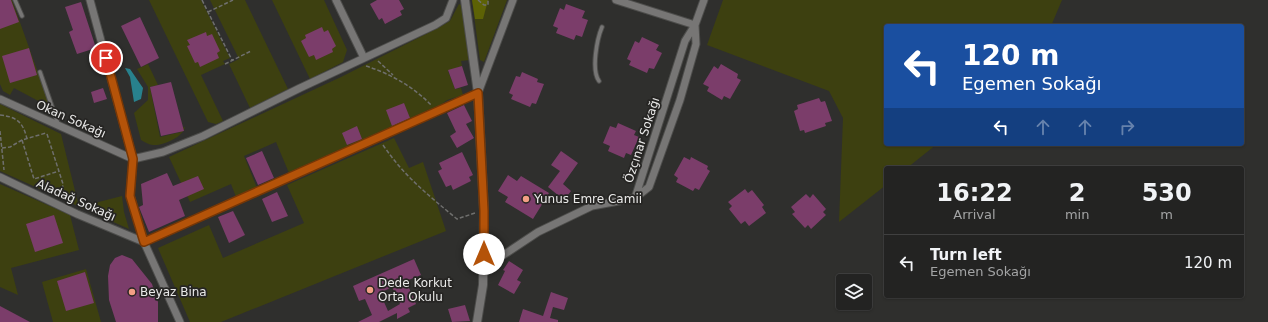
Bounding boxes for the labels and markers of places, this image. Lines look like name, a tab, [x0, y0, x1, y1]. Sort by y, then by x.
pin	[89, 41, 123, 75]
place label: Yunus Emre Camii	[533, 192, 642, 206]
marker: Yunus Emre Camii	[521, 194, 531, 204]
place label: Dede Korkut Orta Okulu	[378, 276, 452, 304]
place label: Beyaz Bina	[140, 285, 207, 299]
marker: Dede Korkut Orta Okulu	[365, 285, 375, 295]
marker: Beyaz Bina	[127, 287, 137, 297]

